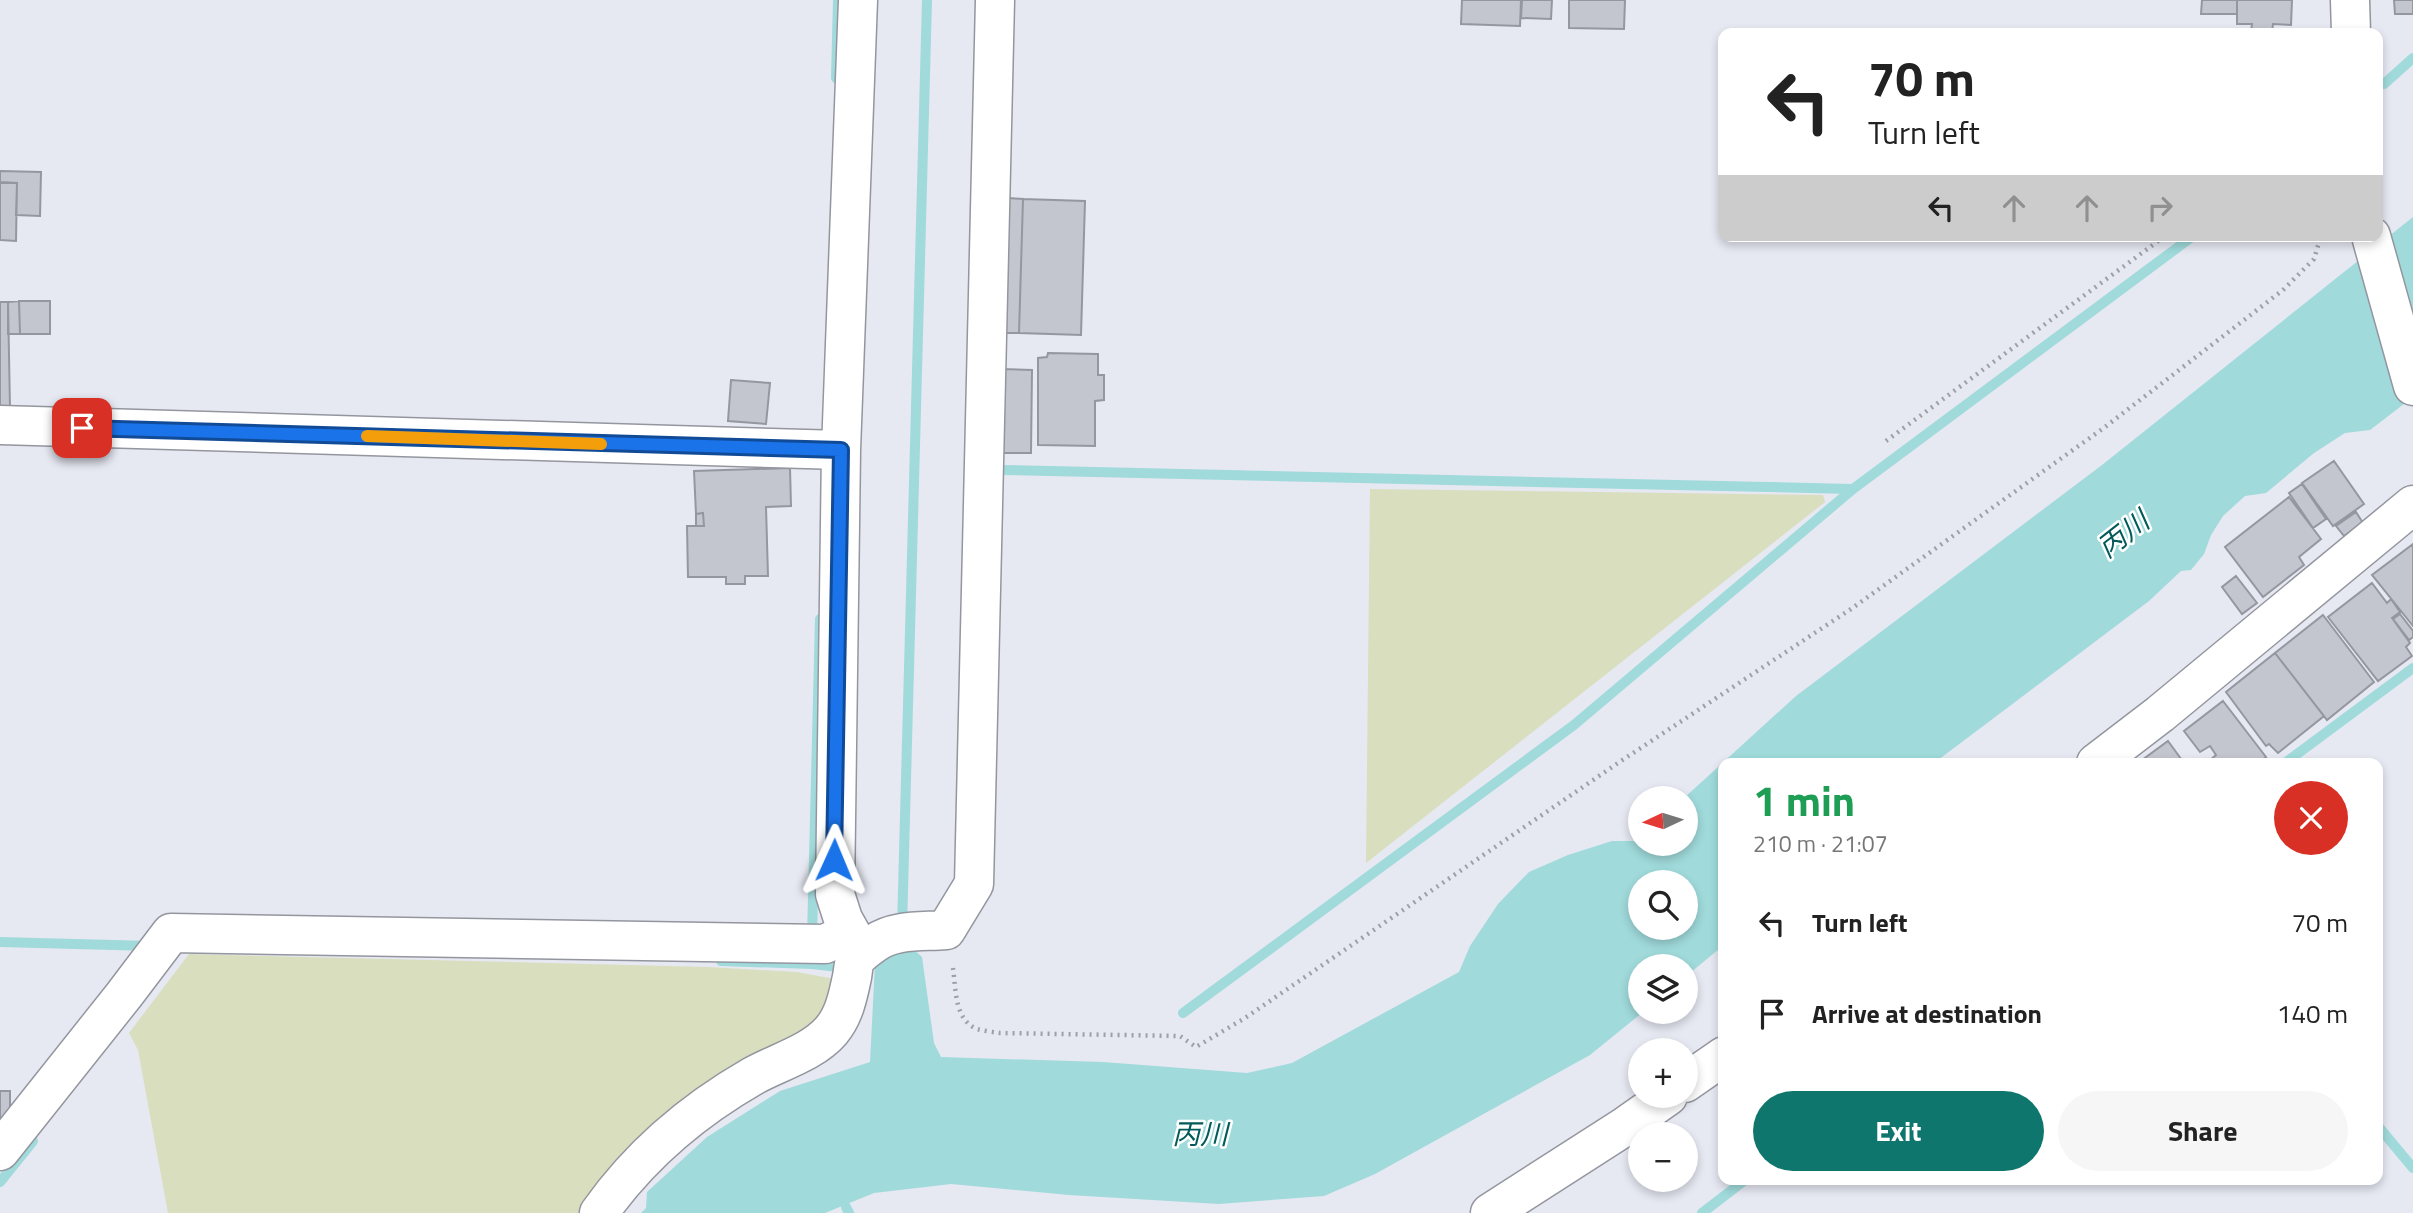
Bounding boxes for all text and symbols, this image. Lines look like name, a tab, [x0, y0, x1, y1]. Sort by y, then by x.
text: 70 m	[1868, 40, 1975, 115]
icon: left	[1753, 56, 1844, 147]
text: Turn left	[1868, 108, 1980, 156]
icon: left	[1922, 189, 1960, 227]
icon: ahead	[1995, 189, 2033, 227]
icon: ahead	[2068, 189, 2106, 227]
icon: right	[2141, 189, 2179, 227]
pin	[52, 398, 112, 458]
icon: arrive	[63, 409, 101, 447]
water label: 丙川	[2087, 498, 2160, 568]
text: 1 min	[1753, 768, 1855, 832]
button: close	[2274, 781, 2348, 855]
north arrow	[1628, 786, 1698, 856]
map controls	[1628, 786, 1698, 1192]
position arrow	[797, 823, 871, 897]
text: 210 m · 21:07	[1753, 826, 1888, 861]
button: search	[1628, 870, 1698, 940]
text: Turn left	[1812, 903, 1907, 942]
text: 70 m	[2291, 903, 2348, 942]
icon: left	[1753, 904, 1791, 942]
button: layers	[1628, 954, 1698, 1024]
text: Arrive at destination	[1812, 994, 2042, 1033]
text: 140 m	[2277, 994, 2348, 1033]
icon: arrive	[1753, 995, 1791, 1033]
button: +	[1628, 1038, 1698, 1108]
button: Exit	[1753, 1091, 2044, 1171]
button: Share	[2058, 1091, 2348, 1171]
water label: 丙川	[1172, 1112, 1231, 1155]
button: −	[1628, 1122, 1698, 1192]

